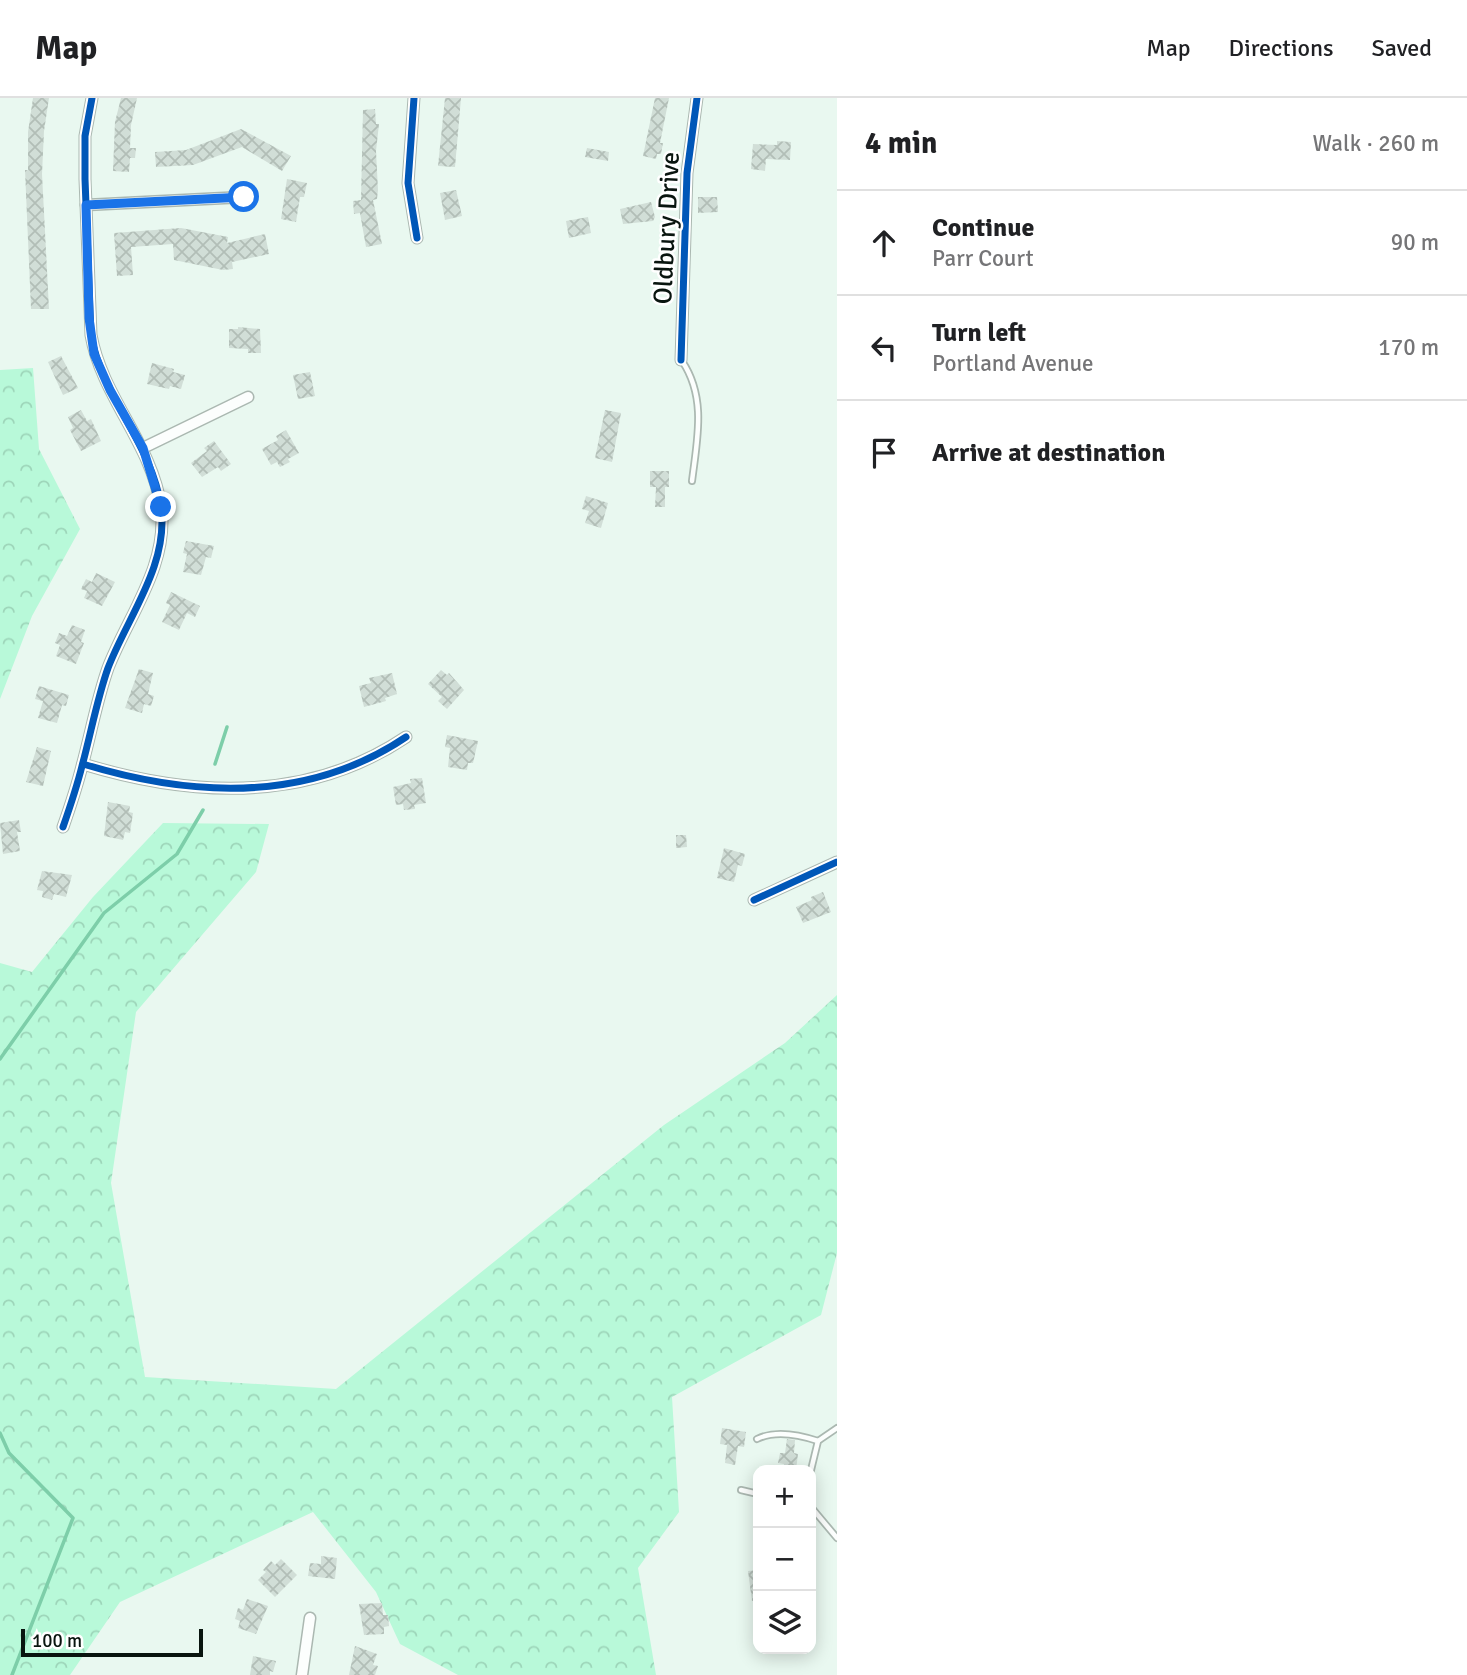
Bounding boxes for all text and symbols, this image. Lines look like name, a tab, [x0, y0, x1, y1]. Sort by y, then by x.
text: Map	[35, 28, 97, 69]
text: Map	[1146, 33, 1191, 63]
text: Directions	[1229, 33, 1334, 63]
text: Saved	[1372, 33, 1432, 63]
text: 4 min	[865, 125, 937, 162]
text: Walk · 260 m	[1313, 129, 1439, 158]
street label: Oldbury Drive	[647, 151, 687, 305]
route start	[228, 181, 259, 212]
text: Continue	[932, 212, 1034, 244]
icon: ahead	[865, 224, 903, 262]
text: 90 m	[1391, 228, 1439, 257]
text: Parr Court	[932, 244, 1033, 273]
text: Turn left	[932, 317, 1026, 349]
icon: left	[865, 329, 903, 367]
text: 170 m	[1378, 333, 1439, 362]
text: Portland Avenue	[932, 349, 1094, 378]
icon: arrive	[865, 434, 903, 472]
text: Arrive at destination	[932, 437, 1165, 469]
route end	[145, 491, 176, 522]
map controls	[753, 1465, 816, 1654]
button: +	[753, 1465, 816, 1528]
button: −	[753, 1528, 816, 1591]
button: layers	[753, 1591, 816, 1654]
scale bar	[21, 1626, 203, 1658]
text: 100 m	[32, 1629, 82, 1653]

